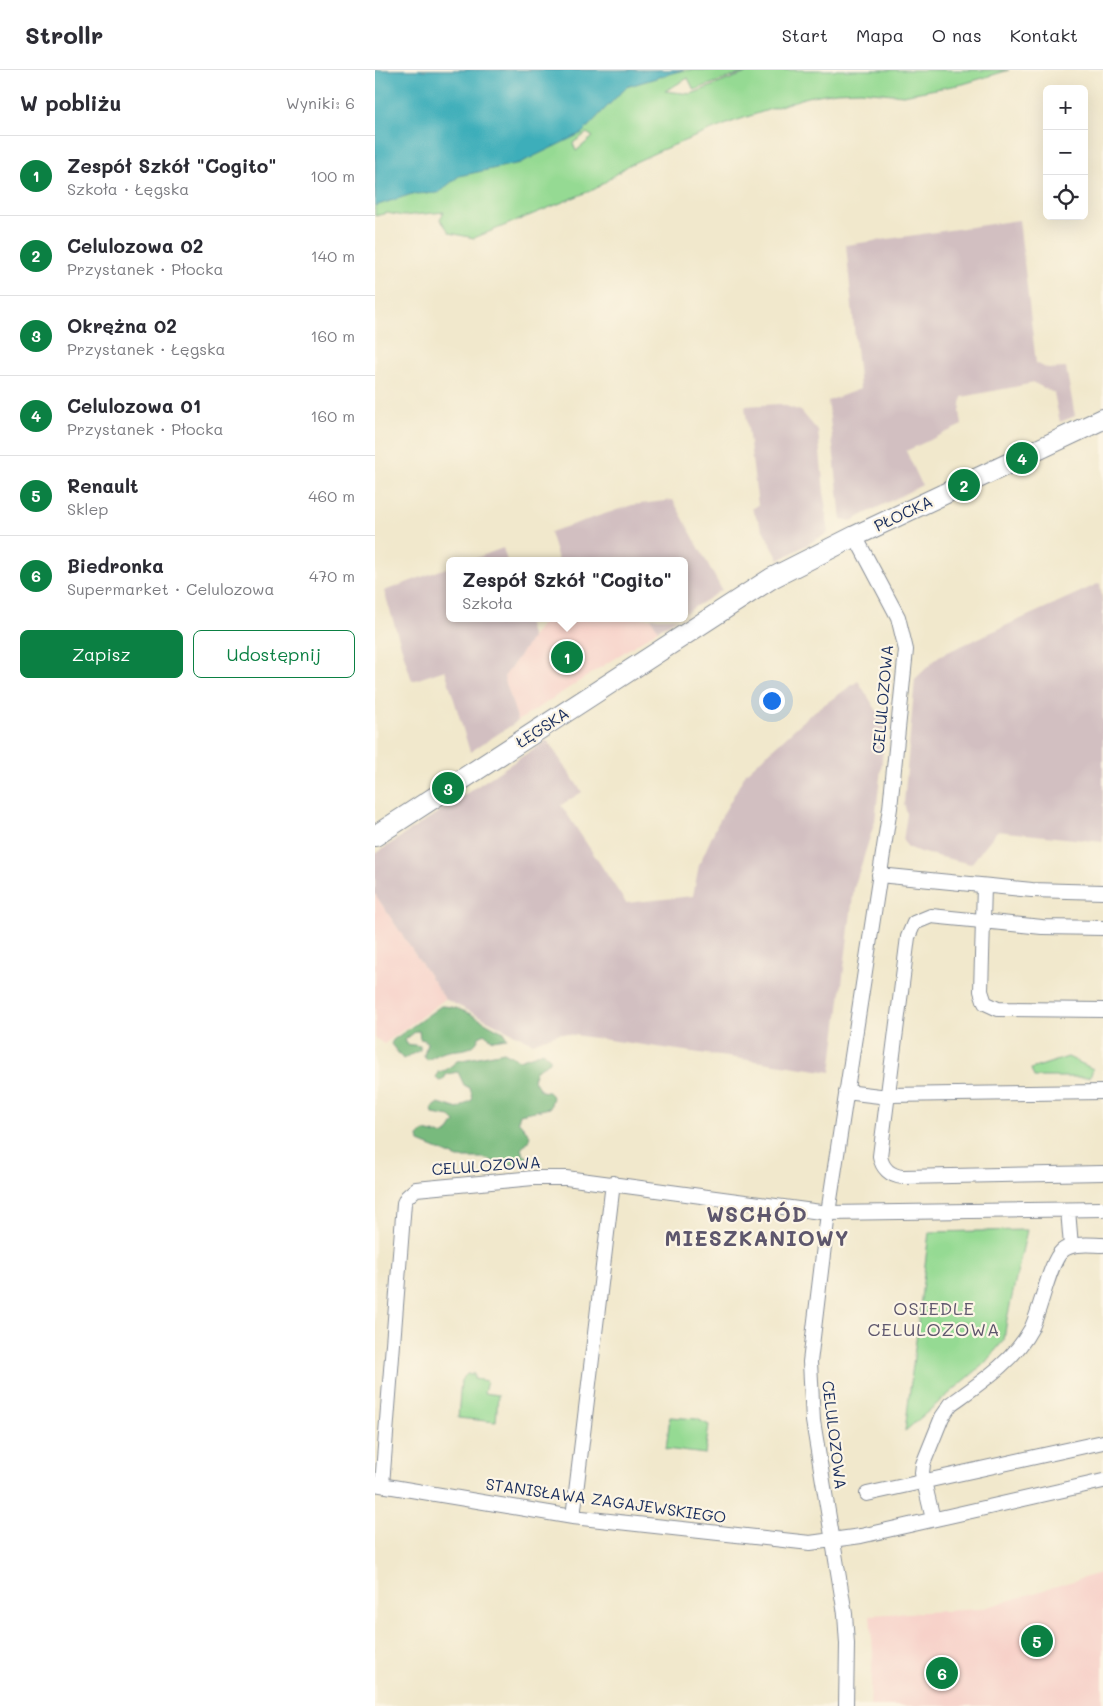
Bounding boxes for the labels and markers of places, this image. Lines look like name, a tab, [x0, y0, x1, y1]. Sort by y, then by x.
pin: 4	[1006, 439, 1038, 477]
pin: 2	[948, 466, 980, 504]
pin: 1	[551, 638, 583, 676]
pin: 3	[432, 769, 464, 807]
pin: 5	[1021, 1622, 1053, 1660]
pin: 6	[926, 1654, 958, 1692]

